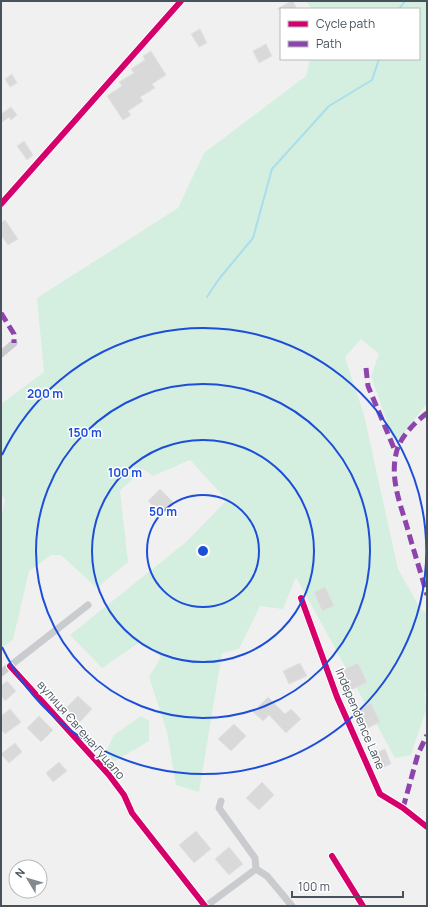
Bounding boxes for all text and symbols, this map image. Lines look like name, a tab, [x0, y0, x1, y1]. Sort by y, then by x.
legend	[280, 8, 420, 60]
text: Cycle path	[316, 15, 375, 32]
text: Path	[316, 35, 342, 52]
text: 200 m	[27, 385, 63, 402]
text: 150 m	[68, 424, 102, 441]
text: 100 m	[108, 464, 142, 481]
text: 50 m	[149, 503, 177, 520]
centre of rings	[196, 544, 210, 558]
street label: Independence Lane	[331, 665, 390, 772]
street label: вулиця Євгена Гуцало	[33, 676, 129, 783]
north arrow	[8, 859, 48, 899]
text: N	[11, 865, 28, 880]
scale bar	[292, 873, 403, 899]
text: 100 m	[298, 878, 330, 895]

